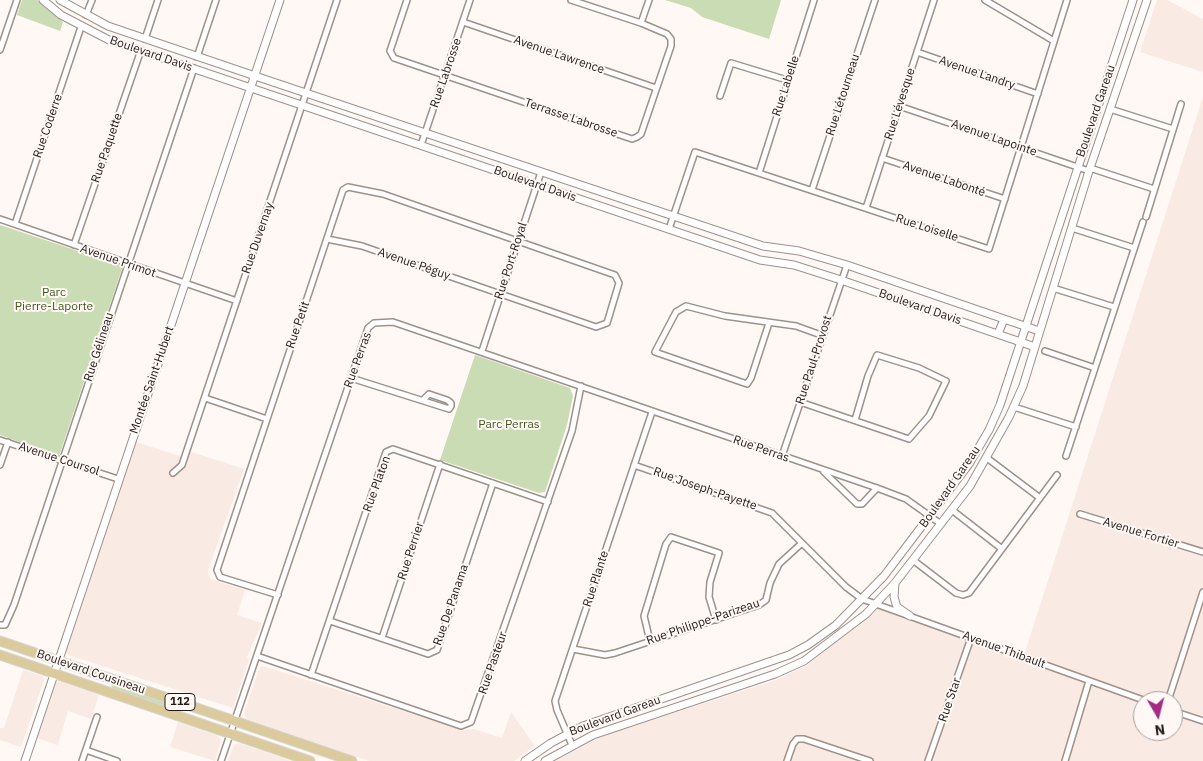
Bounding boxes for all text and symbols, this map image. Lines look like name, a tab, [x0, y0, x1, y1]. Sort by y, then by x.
street label: Boulevard Davis	[108, 33, 194, 75]
street label: Avenue Lawrence	[512, 33, 606, 77]
street label: Rue Labrosse	[427, 36, 465, 110]
street label: Rue Létourneau	[823, 52, 863, 138]
street label: Avenue Landry	[937, 53, 1017, 93]
street label: Rue Labelle	[769, 54, 803, 118]
street label: Boulevard Gareau	[1074, 63, 1118, 159]
street label: Rue Lévesque	[882, 66, 918, 142]
street label: Rue Coderre	[30, 92, 66, 160]
street label: Terrasse Labrosse	[523, 95, 619, 141]
street label: Rue Paquette	[88, 111, 126, 185]
street label: Avenue Lapointe	[949, 117, 1039, 159]
street label: Avenue Labonté	[901, 158, 987, 200]
street label: Boulevard Davis	[492, 163, 578, 205]
street label: Rue Duvernay	[239, 200, 277, 276]
street label: Rue Loiselle	[894, 211, 960, 245]
street label: Rue Port-Royal	[492, 220, 530, 302]
street label: Avenue Primot	[78, 241, 158, 281]
street label: Avenue Péguy	[376, 245, 452, 283]
park label: Parc Pierre-Laporte	[15, 286, 93, 314]
street label: Boulevard Davis	[877, 286, 963, 328]
street label: Rue Petit	[283, 300, 313, 350]
street label: Rue Gélineau	[81, 311, 117, 383]
street label: Rue Paul-Provost	[793, 314, 835, 406]
street label: Montée Saint-Hubert	[127, 324, 177, 436]
street label: Rue Perras	[341, 330, 375, 390]
park label: Parc Perras	[478, 418, 540, 432]
street label: Rue Perras	[731, 433, 791, 465]
street label: Avenue Coursol	[17, 439, 101, 479]
street label: Boulevard Gareau	[916, 443, 984, 531]
street label: Rue Platon	[360, 454, 394, 514]
street label: Rue Joseph-Payette	[651, 465, 759, 513]
street label: Avenue Fortier	[1101, 515, 1181, 551]
street label: Rue Perrier	[395, 520, 427, 582]
street label: Rue Plante	[580, 549, 612, 609]
street label: Rue De Panama	[430, 562, 472, 648]
street label: Rue Philippe-Parizeau	[644, 596, 762, 648]
street label: Avenue Thibault	[961, 628, 1047, 672]
street label: Rue Pasteur	[476, 630, 510, 696]
street label: Boulevard Cousineau	[35, 647, 147, 697]
street label: Rue Star	[936, 676, 964, 724]
north arrow	[1133, 691, 1183, 741]
street label: Boulevard Gareau	[567, 693, 663, 739]
road number: 112	[165, 694, 195, 710]
text: N	[1154, 720, 1166, 739]

